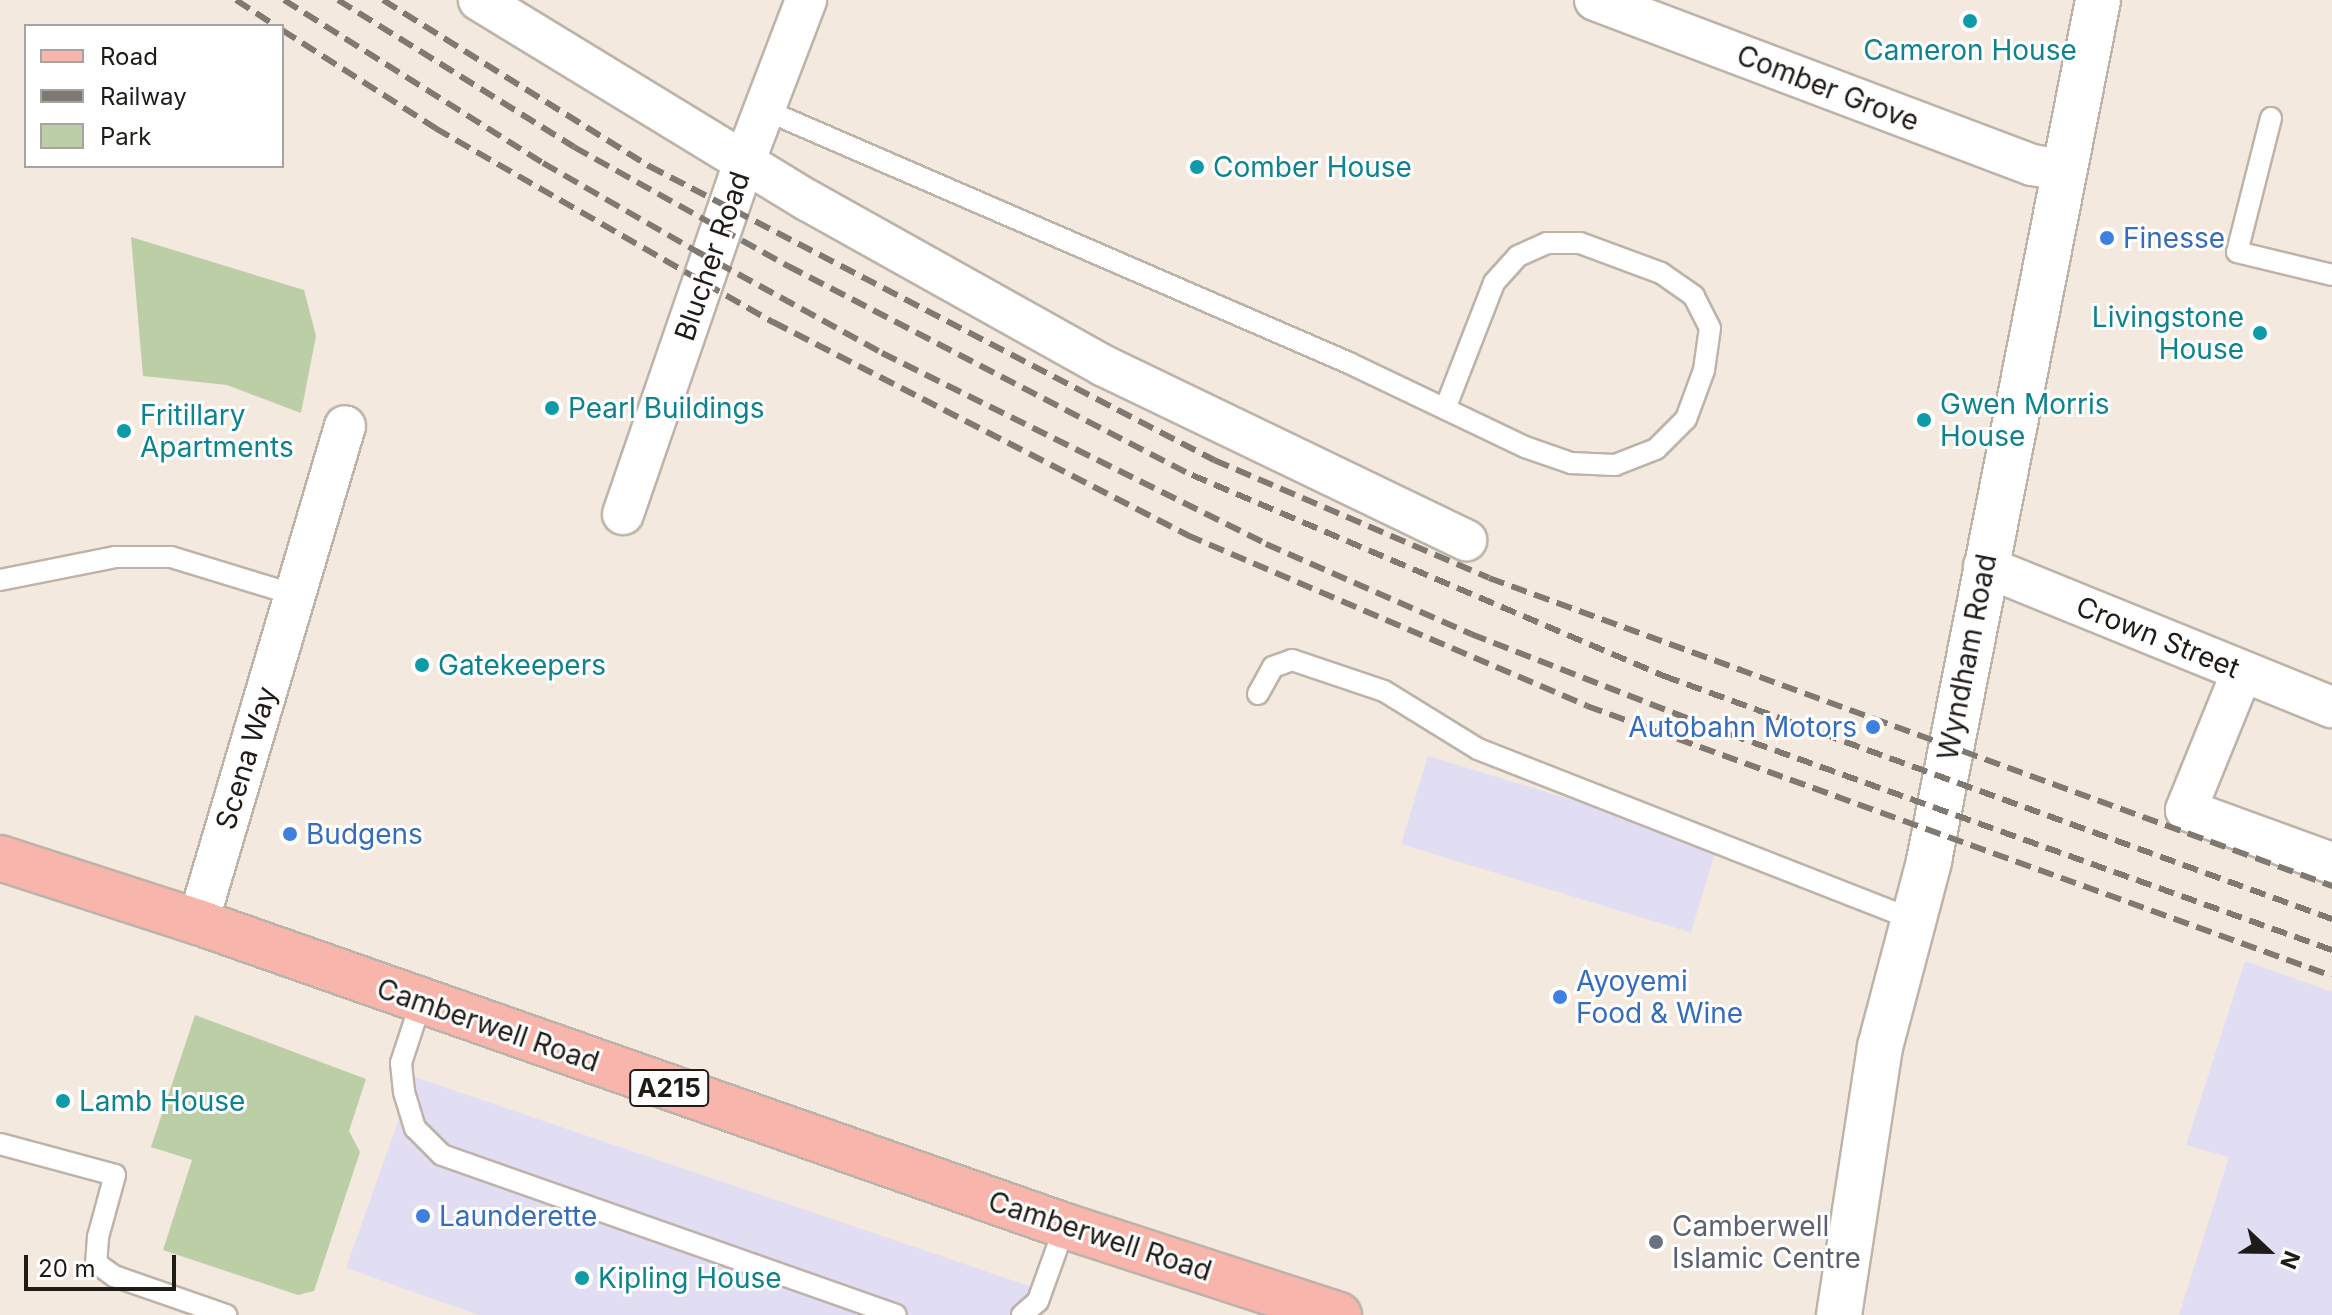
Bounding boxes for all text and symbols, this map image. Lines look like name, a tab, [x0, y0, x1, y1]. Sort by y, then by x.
marker: Cameron House	[1961, 12, 1979, 30]
legend	[24, 24, 284, 168]
place label: Cameron House	[1863, 33, 2077, 67]
street label: Comber Grove	[1732, 38, 1924, 138]
text: Road	[100, 42, 158, 71]
text: Railway	[100, 82, 187, 111]
text: Park	[100, 122, 151, 151]
place label: Comber House	[1213, 150, 1412, 184]
marker: Comber House	[1188, 158, 1206, 176]
street label: Blucher Road	[667, 167, 757, 345]
place label: Finesse	[2123, 221, 2225, 255]
marker: Finesse	[2098, 229, 2116, 247]
place label: Livingstone House	[2092, 300, 2244, 366]
marker: Livingstone House	[2251, 324, 2269, 342]
place label: Gwen Morris House	[1940, 387, 2110, 453]
place label: Pearl Buildings	[568, 391, 765, 425]
place label: Fritillary Apartments	[140, 398, 294, 464]
marker: Pearl Buildings	[543, 399, 561, 417]
marker: Gwen Morris House	[1915, 411, 1933, 429]
marker: Fritillary Apartments	[115, 422, 133, 440]
street label: Wyndham Road	[1931, 551, 2003, 763]
street label: Crown Street	[2071, 589, 2245, 685]
place label: Gatekeepers	[438, 648, 606, 682]
marker: Gatekeepers	[413, 656, 431, 674]
street label: Scena Way	[208, 682, 284, 834]
place label: Autobahn Motors	[1628, 710, 1857, 744]
marker: Autobahn Motors	[1864, 718, 1882, 736]
place label: Budgens	[306, 817, 423, 851]
marker: Budgens	[281, 825, 299, 843]
place label: Ayoyemi Food & Wine	[1576, 964, 1743, 1030]
street label: Camberwell Road	[373, 971, 603, 1079]
marker: Ayoyemi Food & Wine	[1551, 988, 1569, 1006]
road number: A215	[629, 1066, 709, 1110]
place label: Lamb House	[79, 1084, 245, 1118]
marker: Lamb House	[54, 1092, 72, 1110]
street label: Camberwell Road	[984, 1184, 1216, 1288]
place label: Launderette	[439, 1199, 597, 1233]
marker: Launderette	[414, 1207, 432, 1225]
place label: Camberwell Islamic Centre	[1672, 1209, 1861, 1275]
north arrow	[2228, 1211, 2308, 1291]
marker: Camberwell Islamic Centre	[1647, 1233, 1665, 1251]
scale bar	[28, 1239, 180, 1289]
text: N	[2275, 1247, 2305, 1273]
text: 20 m	[38, 1254, 96, 1283]
place label: Kipling House	[598, 1261, 782, 1295]
marker: Kipling House	[573, 1269, 591, 1287]

